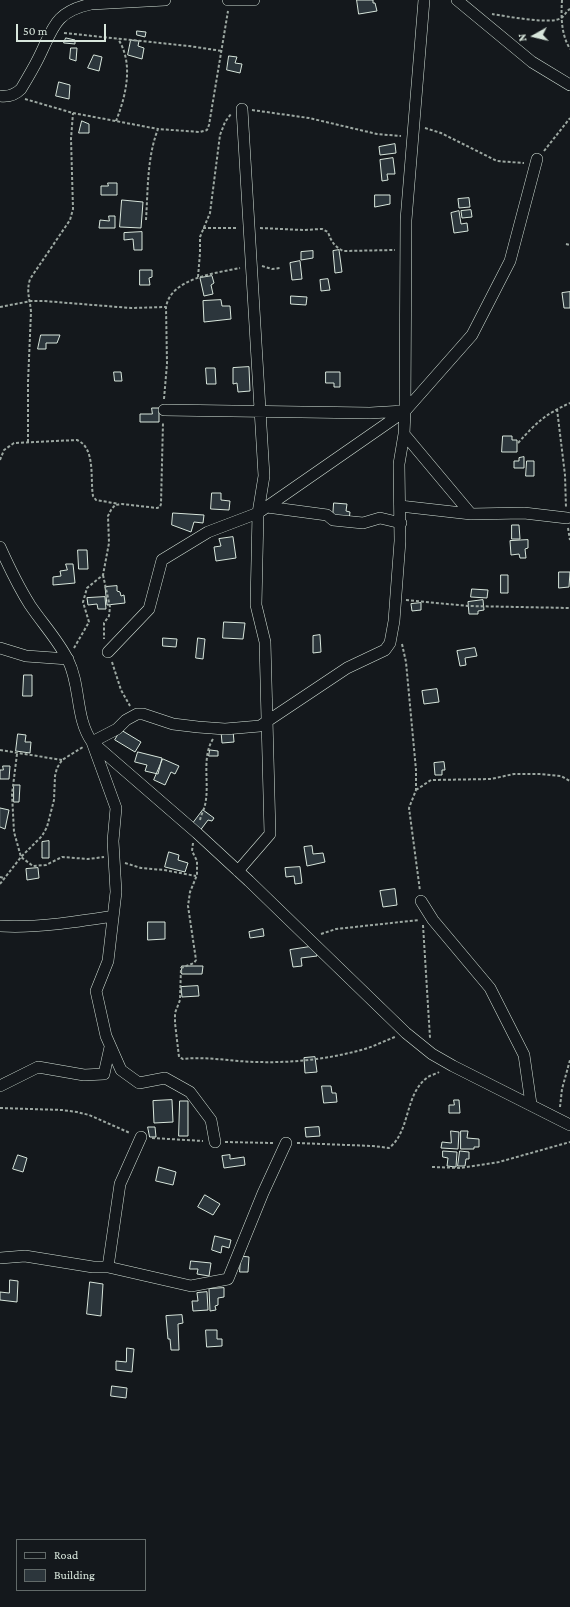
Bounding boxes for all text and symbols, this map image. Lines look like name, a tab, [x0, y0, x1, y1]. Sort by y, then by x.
scale bar	[18, 16, 108, 42]
north arrow	[514, 16, 554, 56]
text: 50 m	[23, 24, 47, 38]
text: N	[516, 33, 529, 42]
legend	[16, 1539, 146, 1591]
text: Road	[54, 1548, 78, 1562]
text: Building	[54, 1568, 95, 1582]

